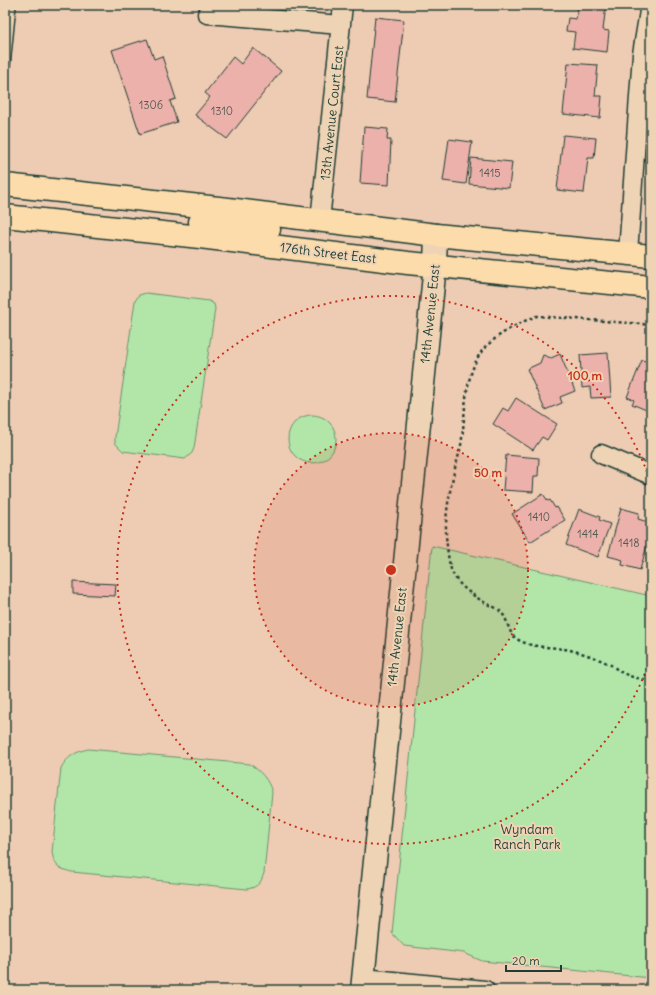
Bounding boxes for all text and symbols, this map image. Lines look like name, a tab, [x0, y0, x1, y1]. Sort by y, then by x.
street label: 13th Avenue Court East	[316, 44, 348, 181]
house number: 1306	[139, 98, 163, 112]
house number: 1310	[211, 104, 233, 118]
house number: 1415	[479, 166, 501, 180]
street label: 176th Street East	[279, 239, 378, 267]
street label: 14th Avenue East	[416, 263, 444, 364]
text: 100 m	[568, 368, 602, 383]
text: 50 m	[474, 465, 503, 480]
house number: 1410	[528, 510, 550, 524]
house number: 1414	[577, 527, 599, 541]
house number: 1418	[618, 536, 640, 550]
centre of rings	[384, 563, 398, 577]
street label: 14th Avenue East	[383, 586, 411, 687]
park label: Wyndam Ranch Park	[493, 821, 561, 853]
scale bar	[506, 947, 561, 973]
text: 20 m	[512, 953, 540, 968]

